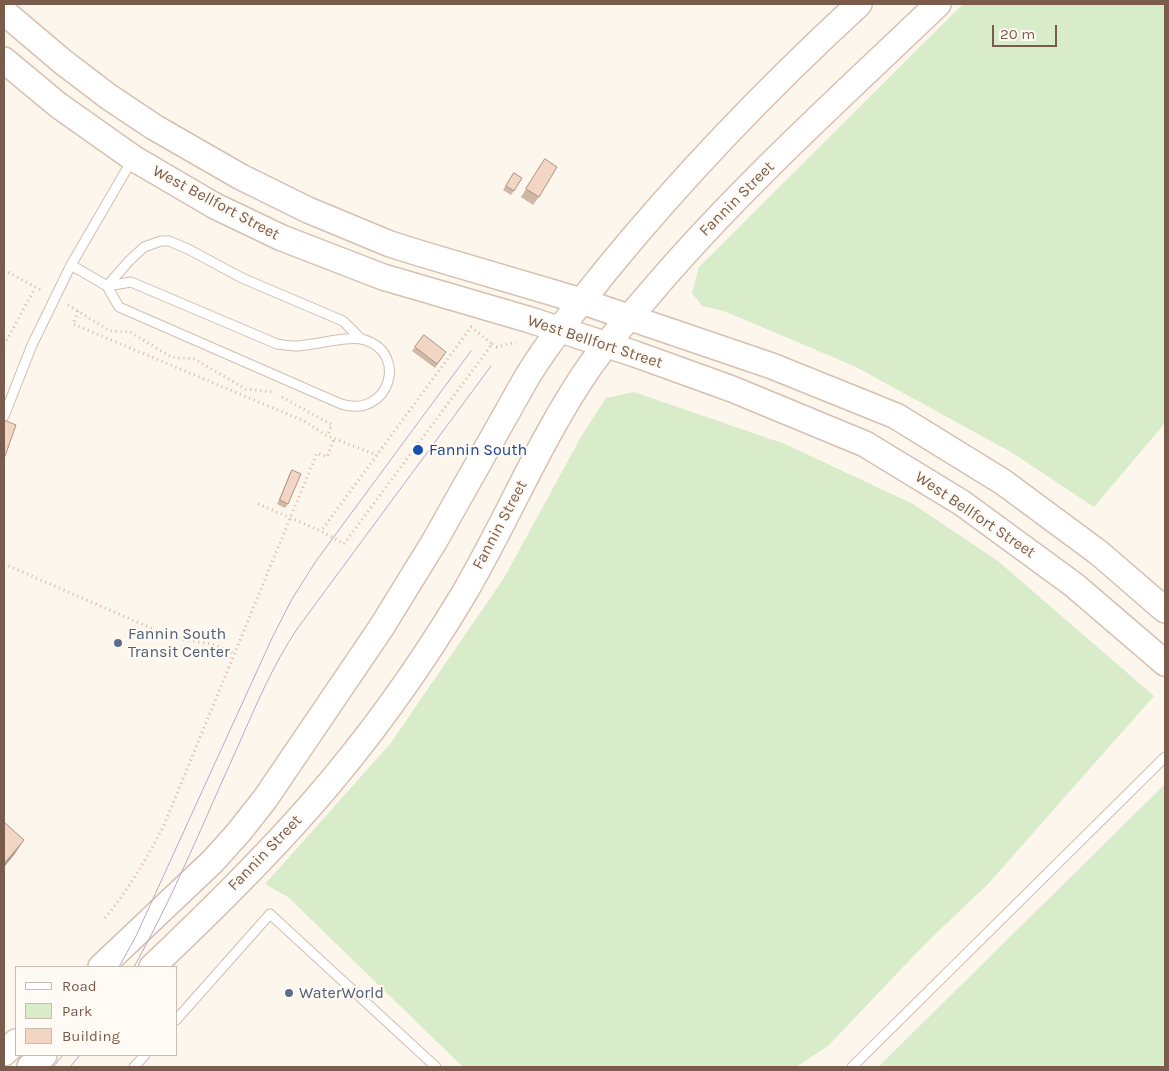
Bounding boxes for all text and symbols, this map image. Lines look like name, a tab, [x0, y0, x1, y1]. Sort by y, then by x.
scale bar	[994, 15, 1059, 47]
text: 20 m	[1000, 25, 1035, 43]
street label: Fannin Street	[695, 157, 779, 241]
street label: West Bellfort Street	[149, 161, 283, 245]
street label: West Bellfort Street	[525, 311, 665, 373]
place label: Fannin South	[429, 440, 527, 460]
marker: Fannin South	[411, 443, 425, 457]
street label: West Bellfort Street	[911, 468, 1039, 562]
street label: Fannin Street	[468, 477, 532, 573]
place label: Fannin South Transit Center	[128, 624, 230, 662]
marker: Fannin South Transit Center	[112, 637, 124, 649]
street label: Fannin Street	[224, 811, 306, 895]
legend	[15, 966, 178, 1056]
text: Road	[62, 977, 97, 995]
place label: WaterWorld	[299, 983, 384, 1003]
marker: WaterWorld	[283, 987, 295, 999]
text: Park	[62, 1002, 92, 1020]
text: Building	[62, 1027, 120, 1045]

